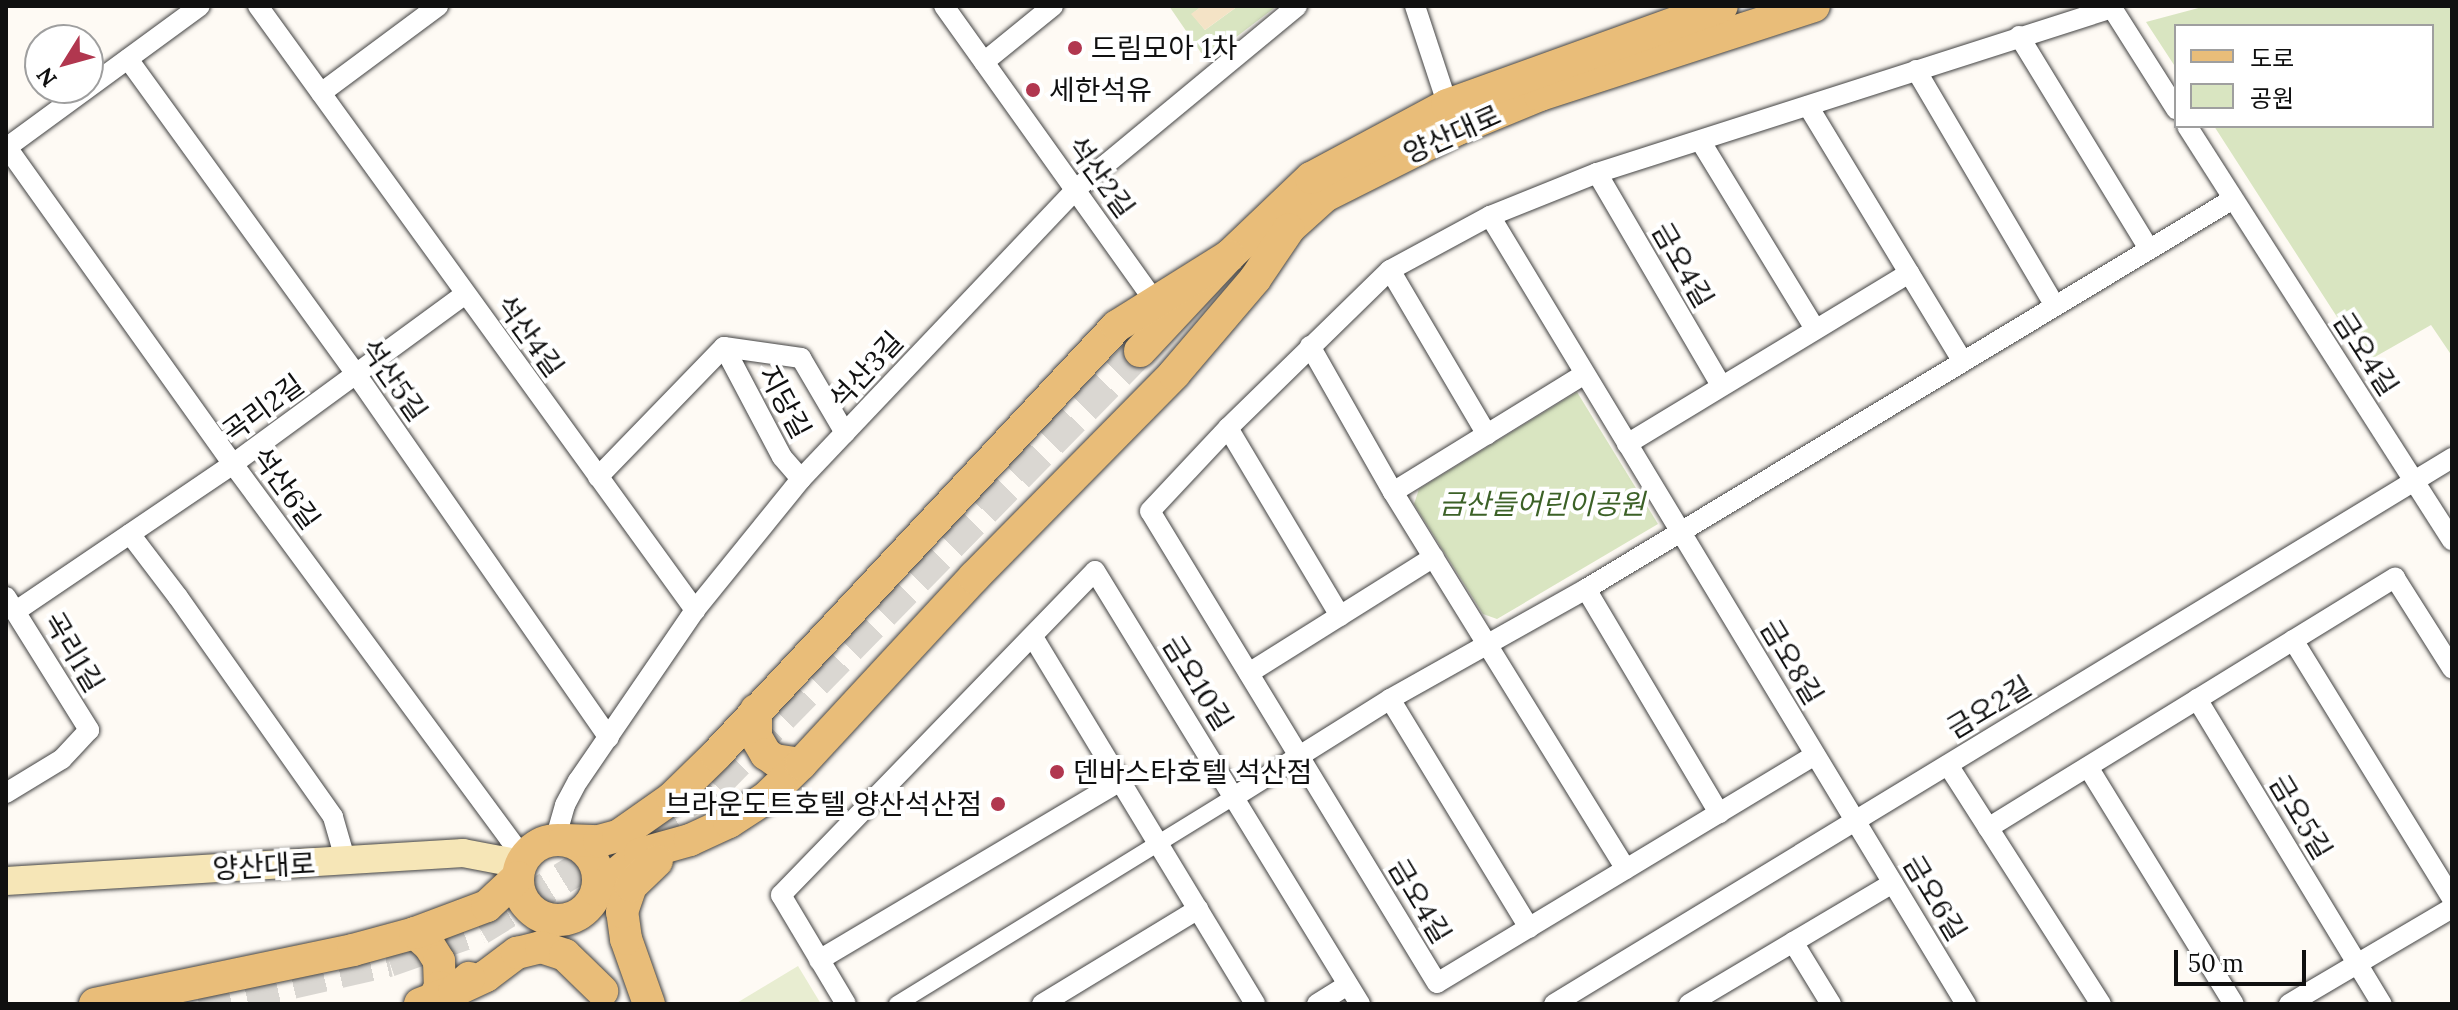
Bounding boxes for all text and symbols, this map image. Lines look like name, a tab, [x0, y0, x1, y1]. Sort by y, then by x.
north arrow	[24, 24, 104, 104]
legend	[2174, 24, 2434, 128]
place label: 드림모아 1차	[1091, 31, 1237, 65]
marker: 드림모아 1차	[1066, 39, 1084, 57]
text: 도로	[2250, 43, 2294, 74]
text: N	[30, 62, 63, 92]
place label: 세한석유	[1049, 73, 1152, 107]
marker: 세한석유	[1024, 81, 1042, 99]
text: 공원	[2250, 83, 2294, 114]
street label: 양산대로	[1398, 98, 1506, 170]
street label: 석산2길	[1060, 130, 1142, 224]
street label: 금오4길	[1645, 217, 1721, 313]
street label: 석산4길	[489, 289, 571, 383]
street label: 금오4길	[2327, 306, 2405, 402]
street label: 석산3길	[822, 325, 910, 415]
street label: 석산5길	[354, 332, 434, 428]
street label: 지당길	[752, 360, 818, 444]
street label: 곡리2길	[216, 367, 310, 449]
street label: 석산6길	[245, 440, 327, 536]
park label: 금산들어린이공원	[1439, 487, 1645, 521]
street label: 곡리1길	[37, 606, 111, 698]
street label: 금오8길	[1754, 613, 1830, 711]
street label: 금오10길	[1156, 630, 1240, 736]
street label: 금오2길	[1941, 669, 2037, 745]
place label: 덴바스타호텔 석산점	[1073, 755, 1312, 789]
marker: 덴바스타호텔 석산점	[1048, 763, 1066, 781]
street label: 금오5길	[2263, 769, 2339, 865]
place label: 브라운도트호텔 양산석산점	[666, 787, 982, 821]
marker: 브라운도트호텔 양산석산점	[989, 795, 1007, 813]
street label: 양산대로	[212, 847, 316, 885]
street label: 금오6길	[1897, 849, 1973, 947]
street label: 금오4길	[1382, 853, 1458, 949]
scale bar	[2178, 934, 2310, 984]
text: 50 m	[2188, 948, 2244, 979]

